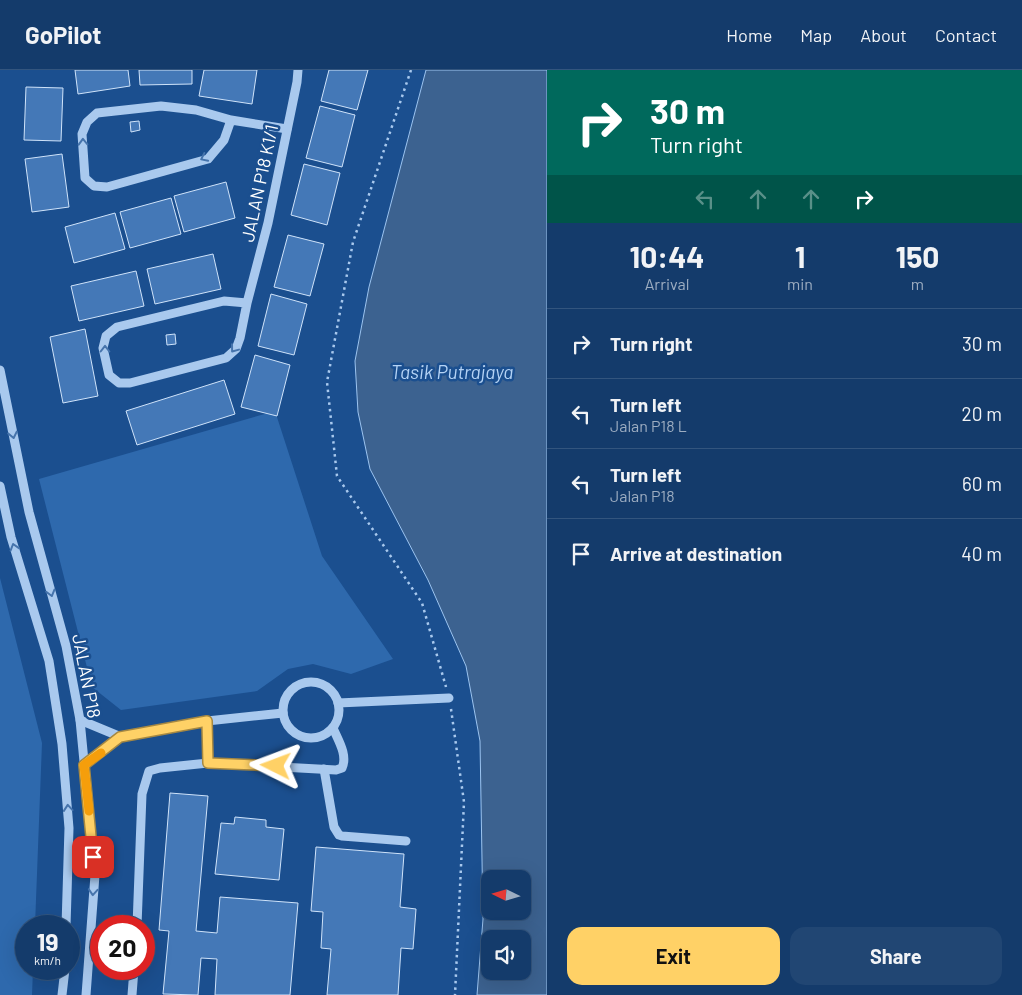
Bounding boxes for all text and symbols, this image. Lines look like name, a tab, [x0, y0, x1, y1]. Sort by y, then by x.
text: GoPilot	[25, 20, 102, 49]
text: Home	[726, 24, 772, 46]
text: Map	[800, 24, 832, 46]
text: About	[860, 24, 907, 46]
text: Contact	[935, 24, 997, 46]
text: 30 m	[650, 89, 725, 131]
icon: right	[567, 90, 632, 155]
street label: JALAN P18 K1/1	[236, 122, 282, 244]
text: Turn right	[650, 131, 743, 157]
one-way arrow	[78, 138, 88, 146]
one-way arrow	[200, 152, 209, 162]
icon: left	[691, 185, 719, 213]
icon: ahead	[744, 185, 772, 213]
icon: ahead	[797, 185, 825, 213]
icon: right	[850, 185, 878, 213]
text: 10:44	[630, 238, 705, 274]
text: 1	[795, 238, 805, 274]
text: 150	[896, 238, 939, 274]
text: Arrival	[645, 274, 689, 293]
text: min	[787, 274, 813, 293]
text: m	[911, 274, 924, 293]
icon: right	[567, 330, 595, 358]
text: Turn right	[610, 332, 692, 355]
text: 30 m	[962, 332, 1002, 355]
one-way arrow	[231, 343, 240, 353]
one-way arrow	[100, 344, 110, 352]
water label: Tasik Putrajaya	[391, 360, 513, 383]
text: Turn left	[610, 393, 681, 416]
icon: left	[567, 400, 595, 428]
text: 20 m	[962, 402, 1002, 425]
text: Jalan P18 L	[610, 416, 687, 435]
one-way arrow	[8, 431, 18, 440]
text: Turn left	[610, 463, 681, 486]
icon: left	[567, 470, 595, 498]
text: 60 m	[962, 472, 1002, 495]
text: Jalan P18	[610, 486, 675, 505]
icon: arrive	[567, 540, 595, 568]
text: Arrive at destination	[610, 542, 782, 565]
text: 40 m	[961, 542, 1002, 565]
one-way arrow	[9, 543, 19, 551]
one-way arrow	[45, 589, 56, 598]
street label: JALAN P18	[68, 632, 106, 720]
position arrow	[249, 739, 301, 791]
one-way arrow	[62, 803, 73, 811]
pin	[72, 836, 114, 878]
icon: arrive	[79, 843, 107, 871]
north arrow	[481, 870, 531, 920]
map controls	[481, 870, 531, 980]
one-way arrow	[88, 888, 99, 896]
speed limit sign: 20	[90, 915, 155, 980]
text: 19	[36, 926, 59, 956]
button: Exit	[567, 927, 780, 985]
button: Share	[790, 927, 1002, 985]
button: sound	[481, 930, 531, 980]
text: km/h	[34, 953, 61, 967]

